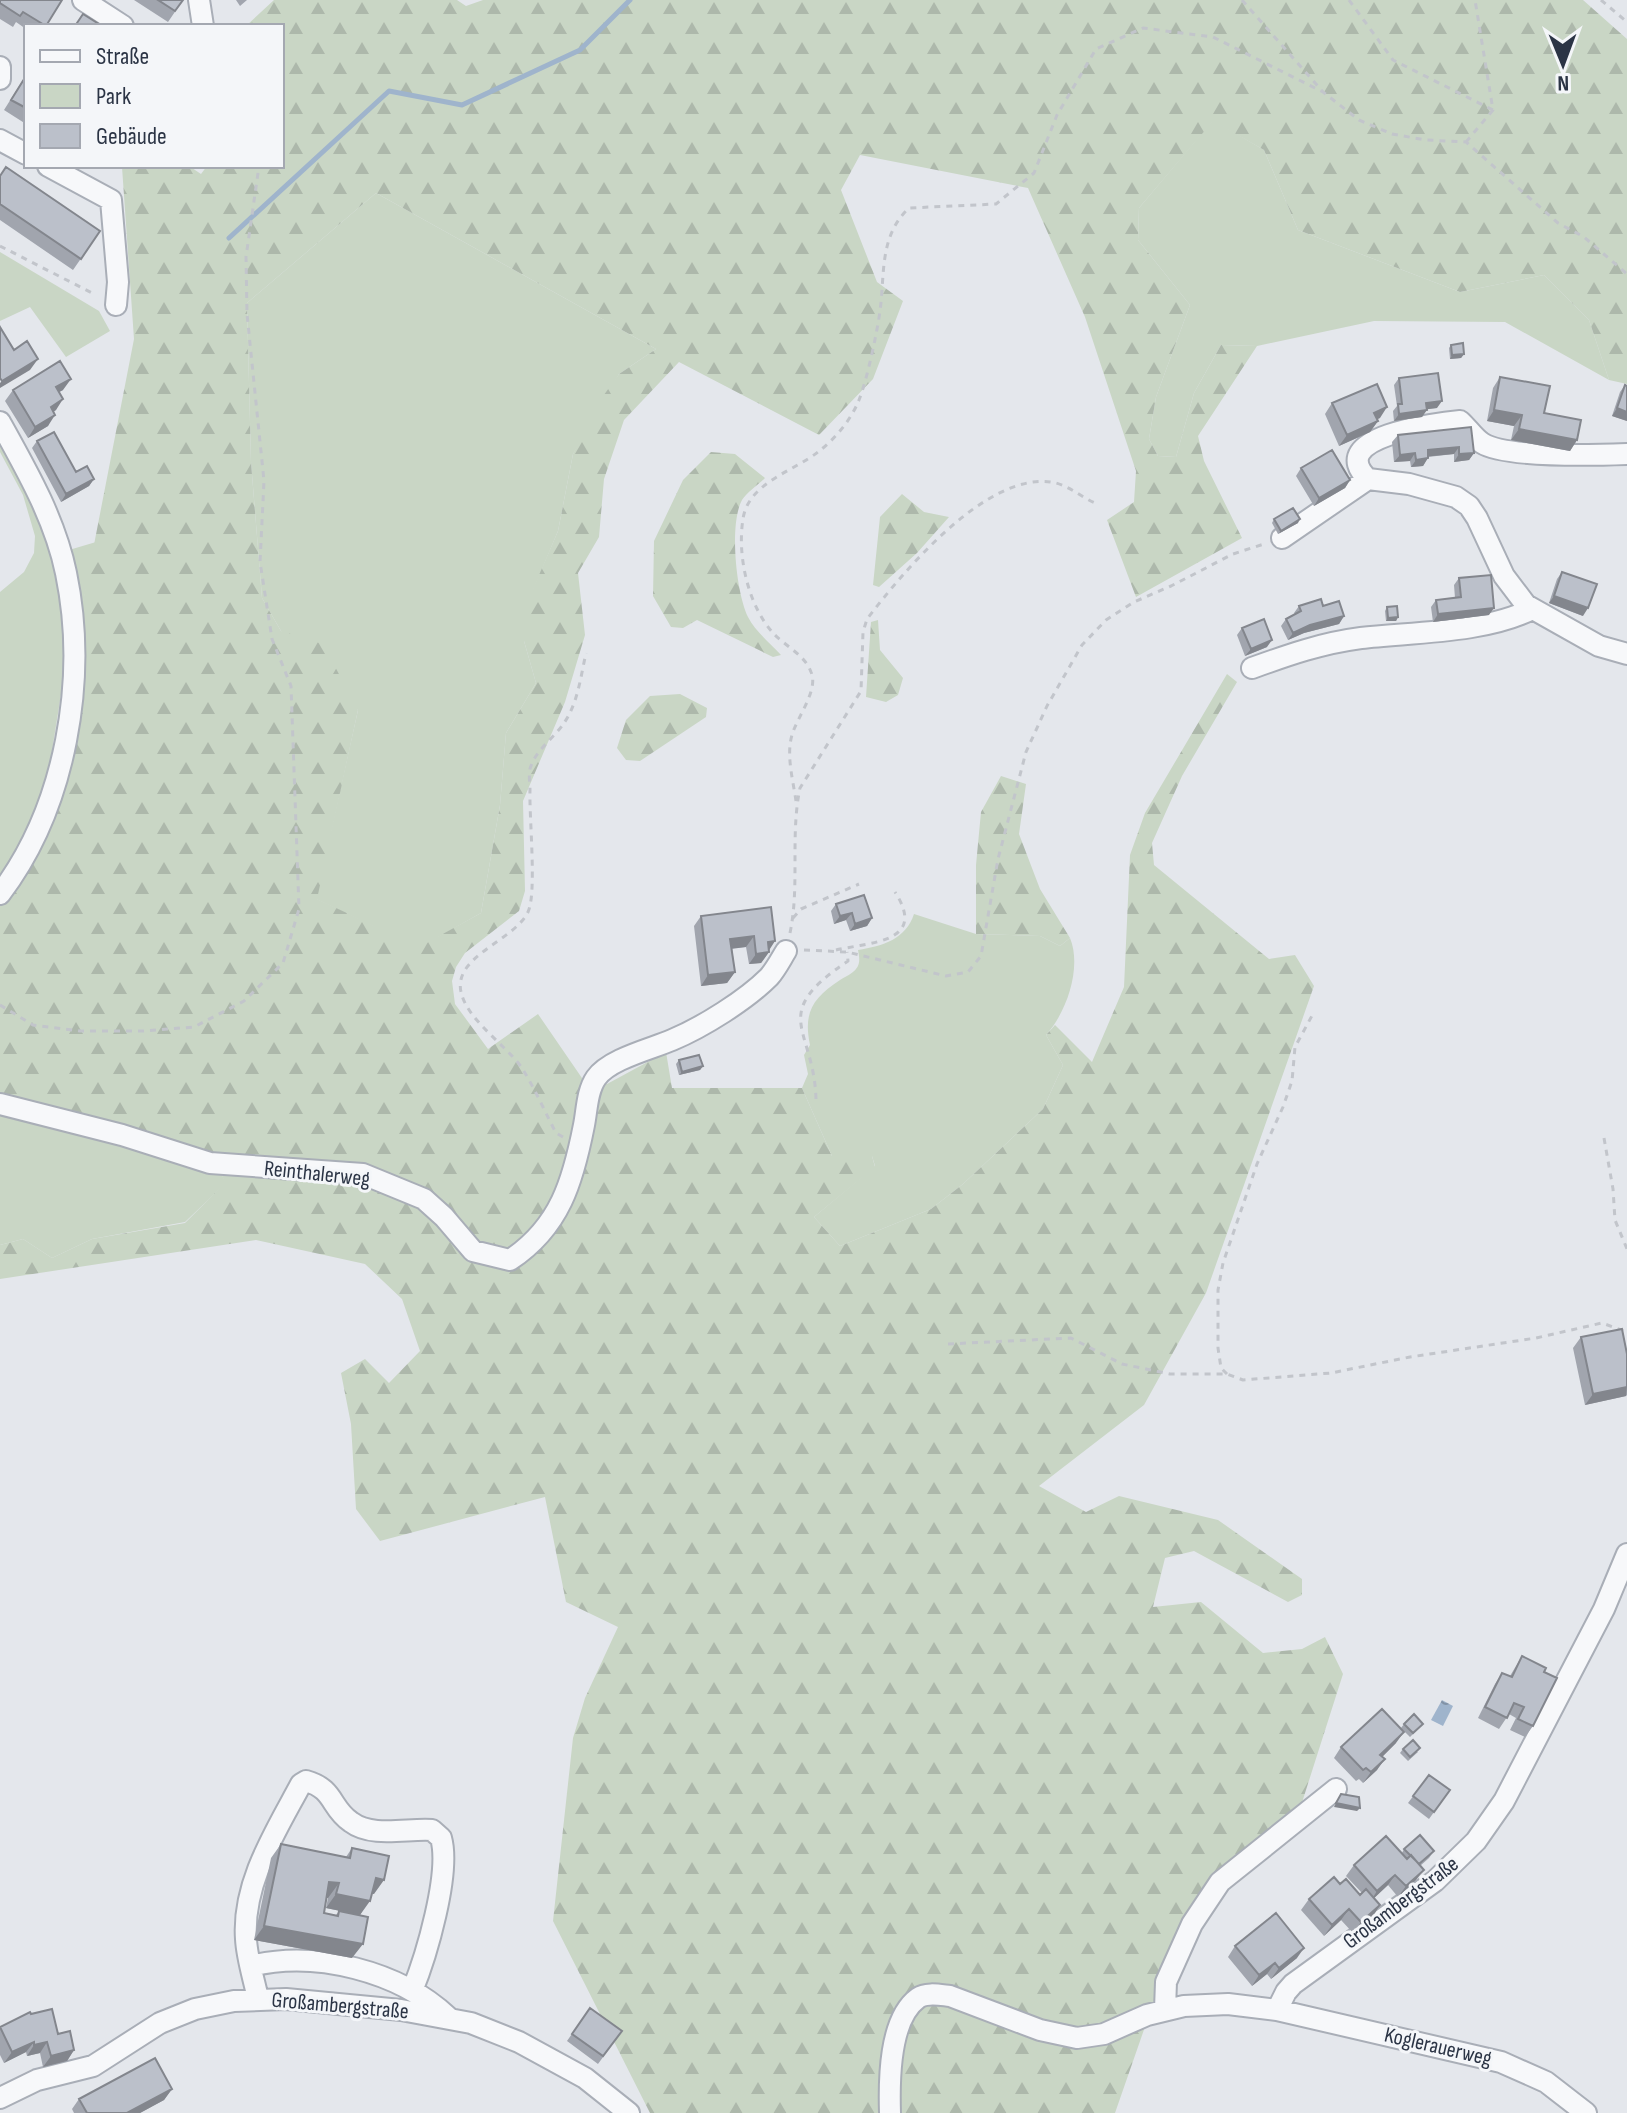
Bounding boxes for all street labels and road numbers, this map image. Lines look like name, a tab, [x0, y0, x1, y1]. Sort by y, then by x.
street label: Reinthalerweg	[263, 1155, 372, 1193]
street label: Großambergstraße	[1338, 1851, 1464, 1955]
street label: Großambergstraße	[270, 1987, 410, 2025]
street label: Koglerauerweg	[1382, 2022, 1495, 2073]

